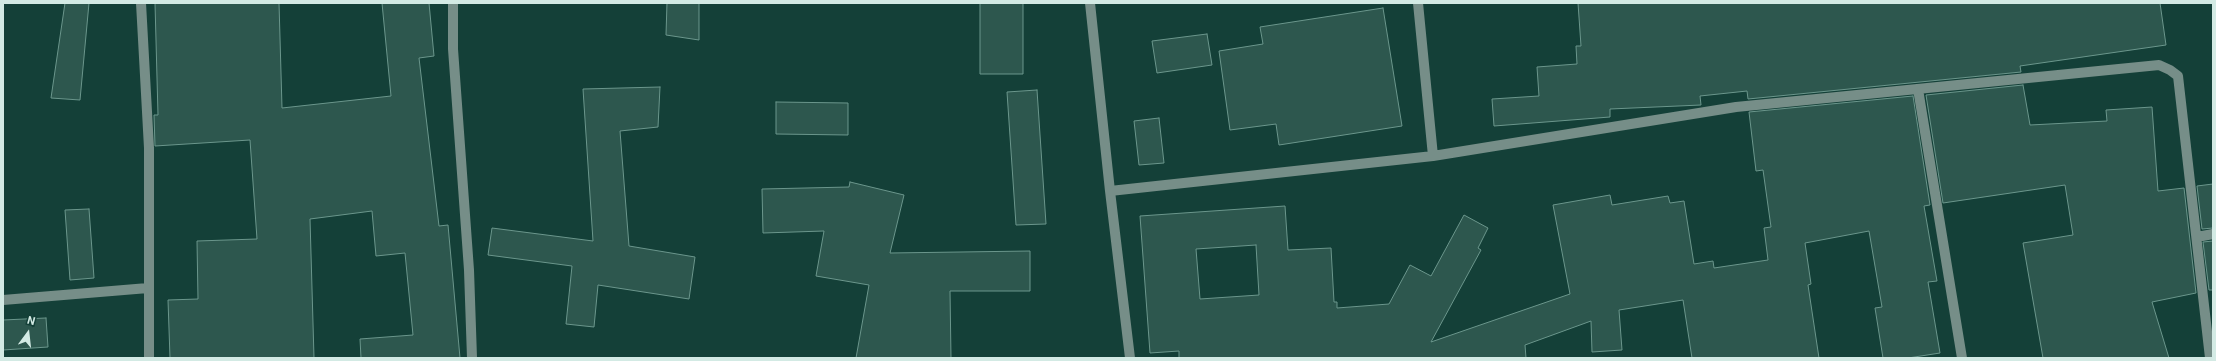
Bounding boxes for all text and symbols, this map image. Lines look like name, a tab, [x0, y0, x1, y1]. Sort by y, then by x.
north arrow	[8, 313, 48, 353]
text: N	[26, 314, 37, 328]

